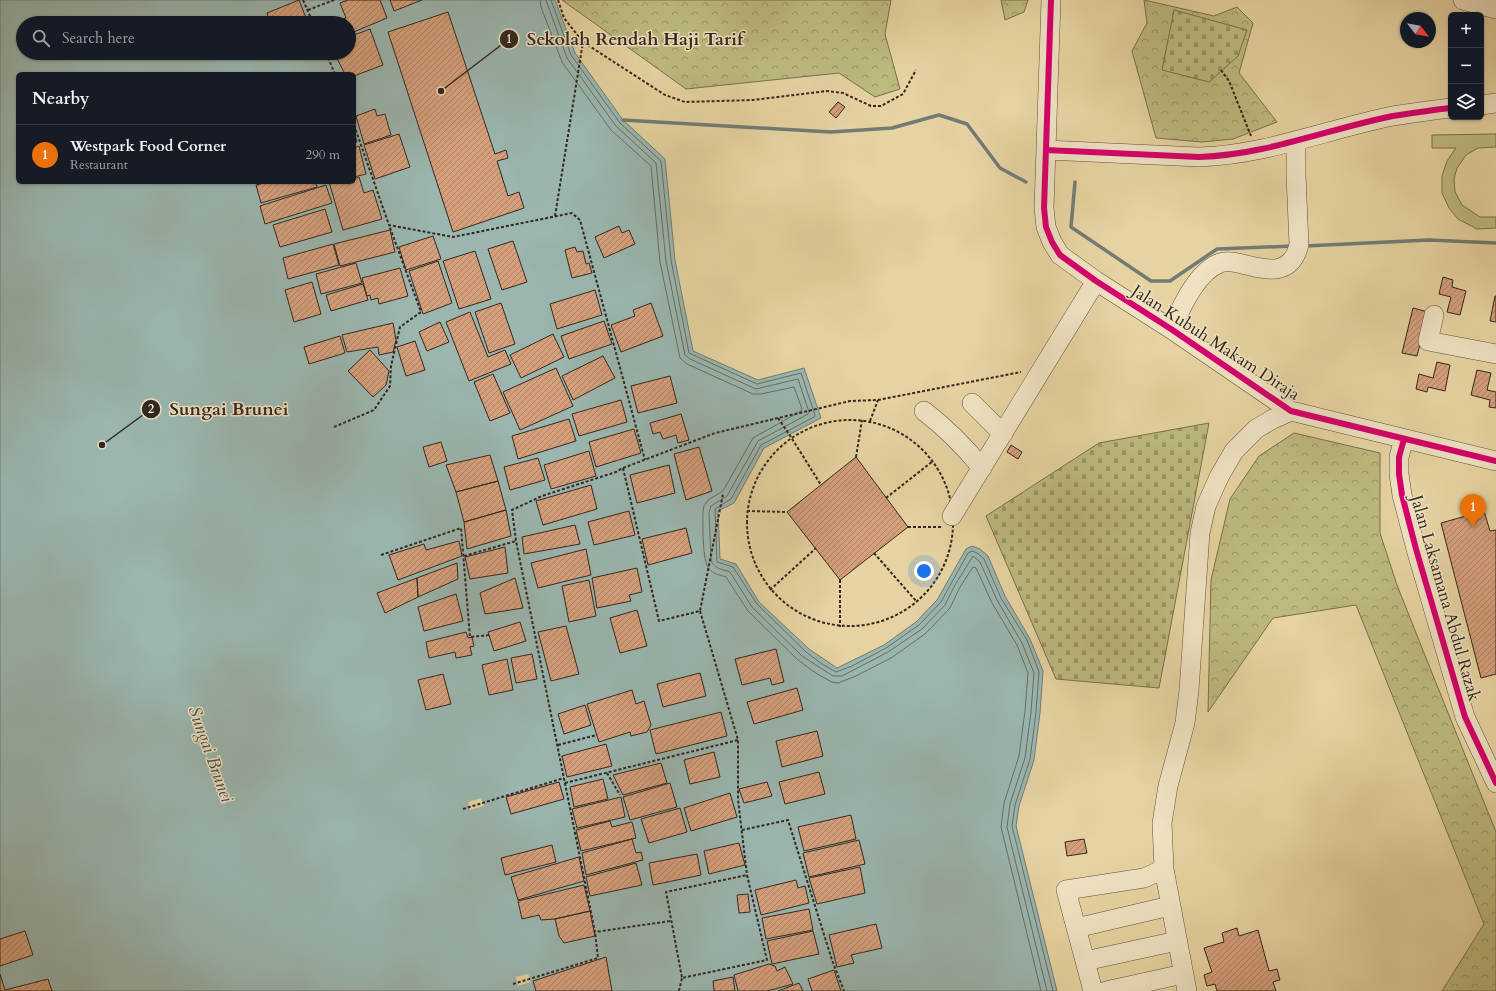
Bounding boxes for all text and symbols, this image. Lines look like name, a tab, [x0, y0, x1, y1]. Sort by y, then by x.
north arrow	[1400, 12, 1436, 48]
map controls	[1448, 12, 1484, 120]
button: +	[1448, 12, 1484, 48]
search box	[16, 16, 356, 60]
callout: Sekolah Rendah Haji Tarif	[499, 24, 752, 54]
icon: search	[30, 27, 52, 49]
text: Sekolah Rendah Haji Tarif	[527, 27, 746, 52]
text: Search here	[62, 28, 135, 48]
text: 1	[506, 31, 512, 47]
button: −	[1448, 48, 1484, 84]
button: layers	[1448, 84, 1484, 120]
text: Nearby	[32, 87, 89, 110]
text: Westpark Food Corner	[70, 136, 226, 156]
text: 1	[42, 146, 48, 164]
text: 290 m	[306, 146, 340, 164]
text: Restaurant	[70, 156, 128, 174]
street label: Jalan Kubuh Makam Diraja	[1125, 278, 1305, 406]
callout: Sungai Brunei	[141, 394, 296, 424]
text: Sungai Brunei	[170, 397, 289, 422]
text: 2	[148, 401, 154, 417]
street label: Jalan Laksamana Abdul Razak	[1404, 489, 1486, 705]
pin: 1	[1460, 494, 1486, 527]
your location	[914, 561, 934, 581]
water label: Sungai Brunei	[182, 703, 240, 807]

